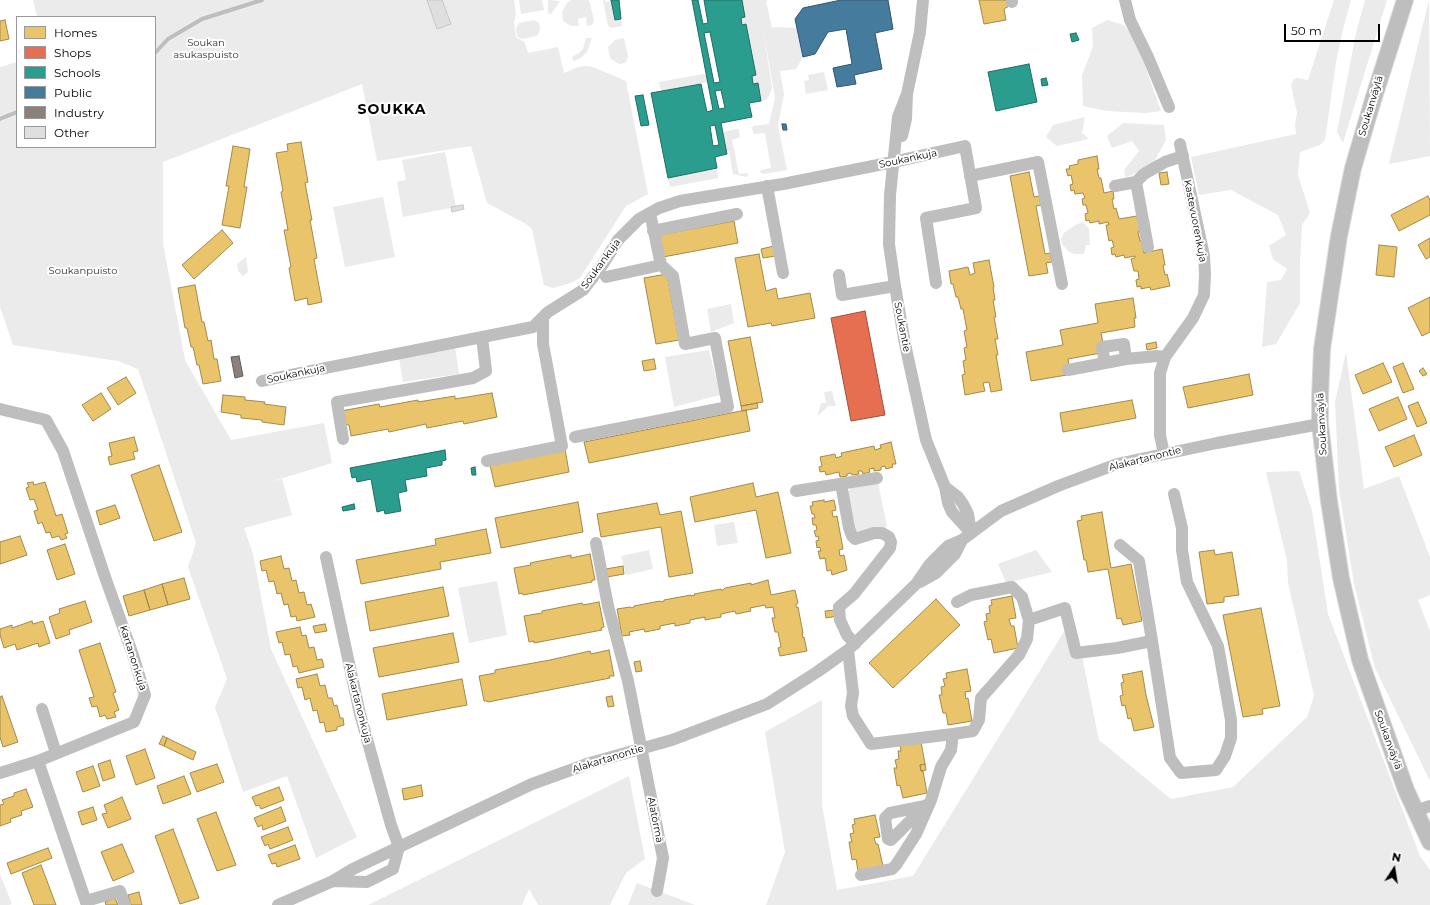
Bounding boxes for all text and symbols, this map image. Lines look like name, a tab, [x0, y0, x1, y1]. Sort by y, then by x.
legend	[16, 16, 156, 148]
scale bar	[1286, 16, 1382, 42]
text: 50 m	[1291, 23, 1322, 38]
text: Homes	[54, 25, 97, 40]
park label: Soukan asukaspuisto	[173, 37, 239, 60]
text: Shops	[54, 45, 91, 60]
text: Schools	[54, 65, 100, 80]
street label: Soukanväylä	[1356, 74, 1386, 138]
text: Public	[54, 85, 92, 100]
district label: SOUKKA	[358, 102, 426, 118]
text: Industry	[54, 105, 104, 120]
text: Other	[54, 125, 89, 140]
street label: Soukankuja	[878, 147, 938, 171]
street label: Kastevuorenkuja	[1181, 179, 1209, 263]
street label: Soukankuja	[579, 237, 623, 291]
park label: Soukanpuisto	[49, 265, 117, 277]
street label: Soukantie	[891, 301, 913, 353]
street label: Soukankuja	[266, 362, 326, 386]
street label: Soukanväylä	[1314, 392, 1330, 456]
street label: Alakartanontie	[1108, 444, 1182, 474]
street label: Kartanonkuja	[117, 624, 149, 692]
street label: Alakartanonkuja	[342, 662, 374, 744]
street label: Soukanväylä	[1372, 709, 1404, 771]
street label: Alakartanontie	[571, 742, 645, 776]
street label: Alatörmä	[645, 796, 665, 844]
north arrow	[1374, 849, 1414, 889]
text: N	[1391, 849, 1402, 865]

